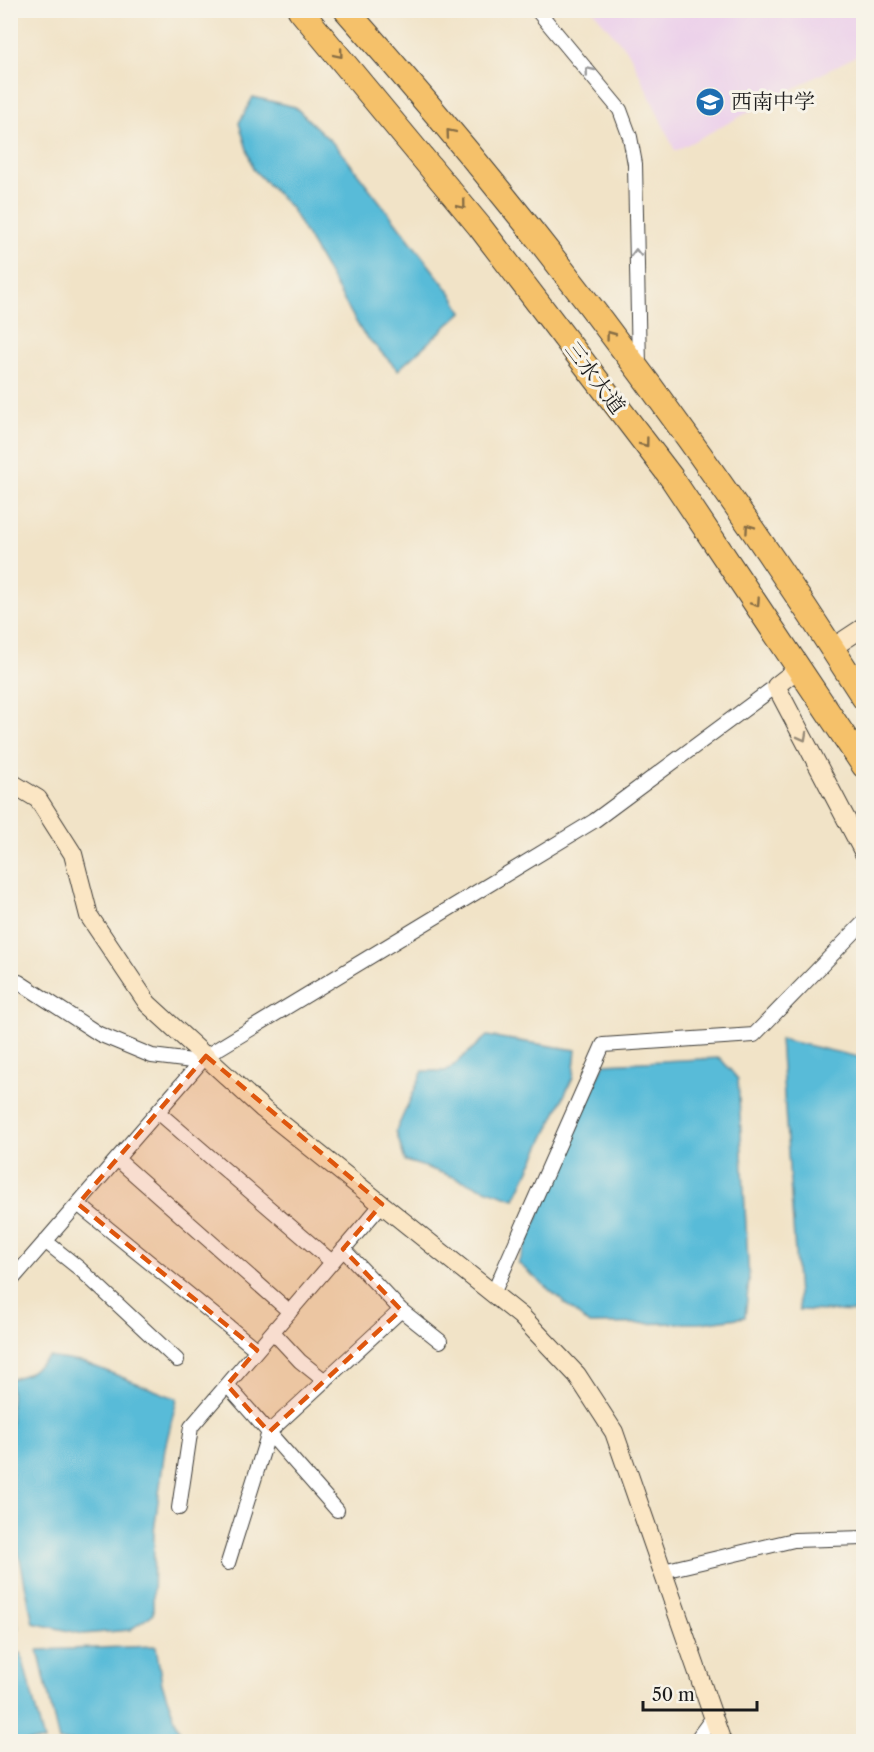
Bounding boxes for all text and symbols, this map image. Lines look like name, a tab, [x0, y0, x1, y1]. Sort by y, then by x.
one-way arrow	[332, 47, 343, 58]
one-way arrow	[585, 67, 596, 78]
school or university icon: 西南中学	[694, 86, 726, 118]
place label: 西南中学	[731, 89, 815, 114]
one-way arrow	[447, 129, 458, 140]
one-way arrow	[455, 198, 466, 209]
one-way arrow	[630, 249, 642, 258]
one-way arrow	[607, 331, 618, 342]
street label: 三水大道	[560, 337, 631, 419]
one-way arrow	[638, 436, 649, 447]
one-way arrow	[745, 523, 756, 534]
one-way arrow	[749, 597, 761, 607]
one-way arrow	[795, 731, 807, 742]
scale bar	[643, 1674, 757, 1712]
text: 50 m	[652, 1684, 695, 1706]

